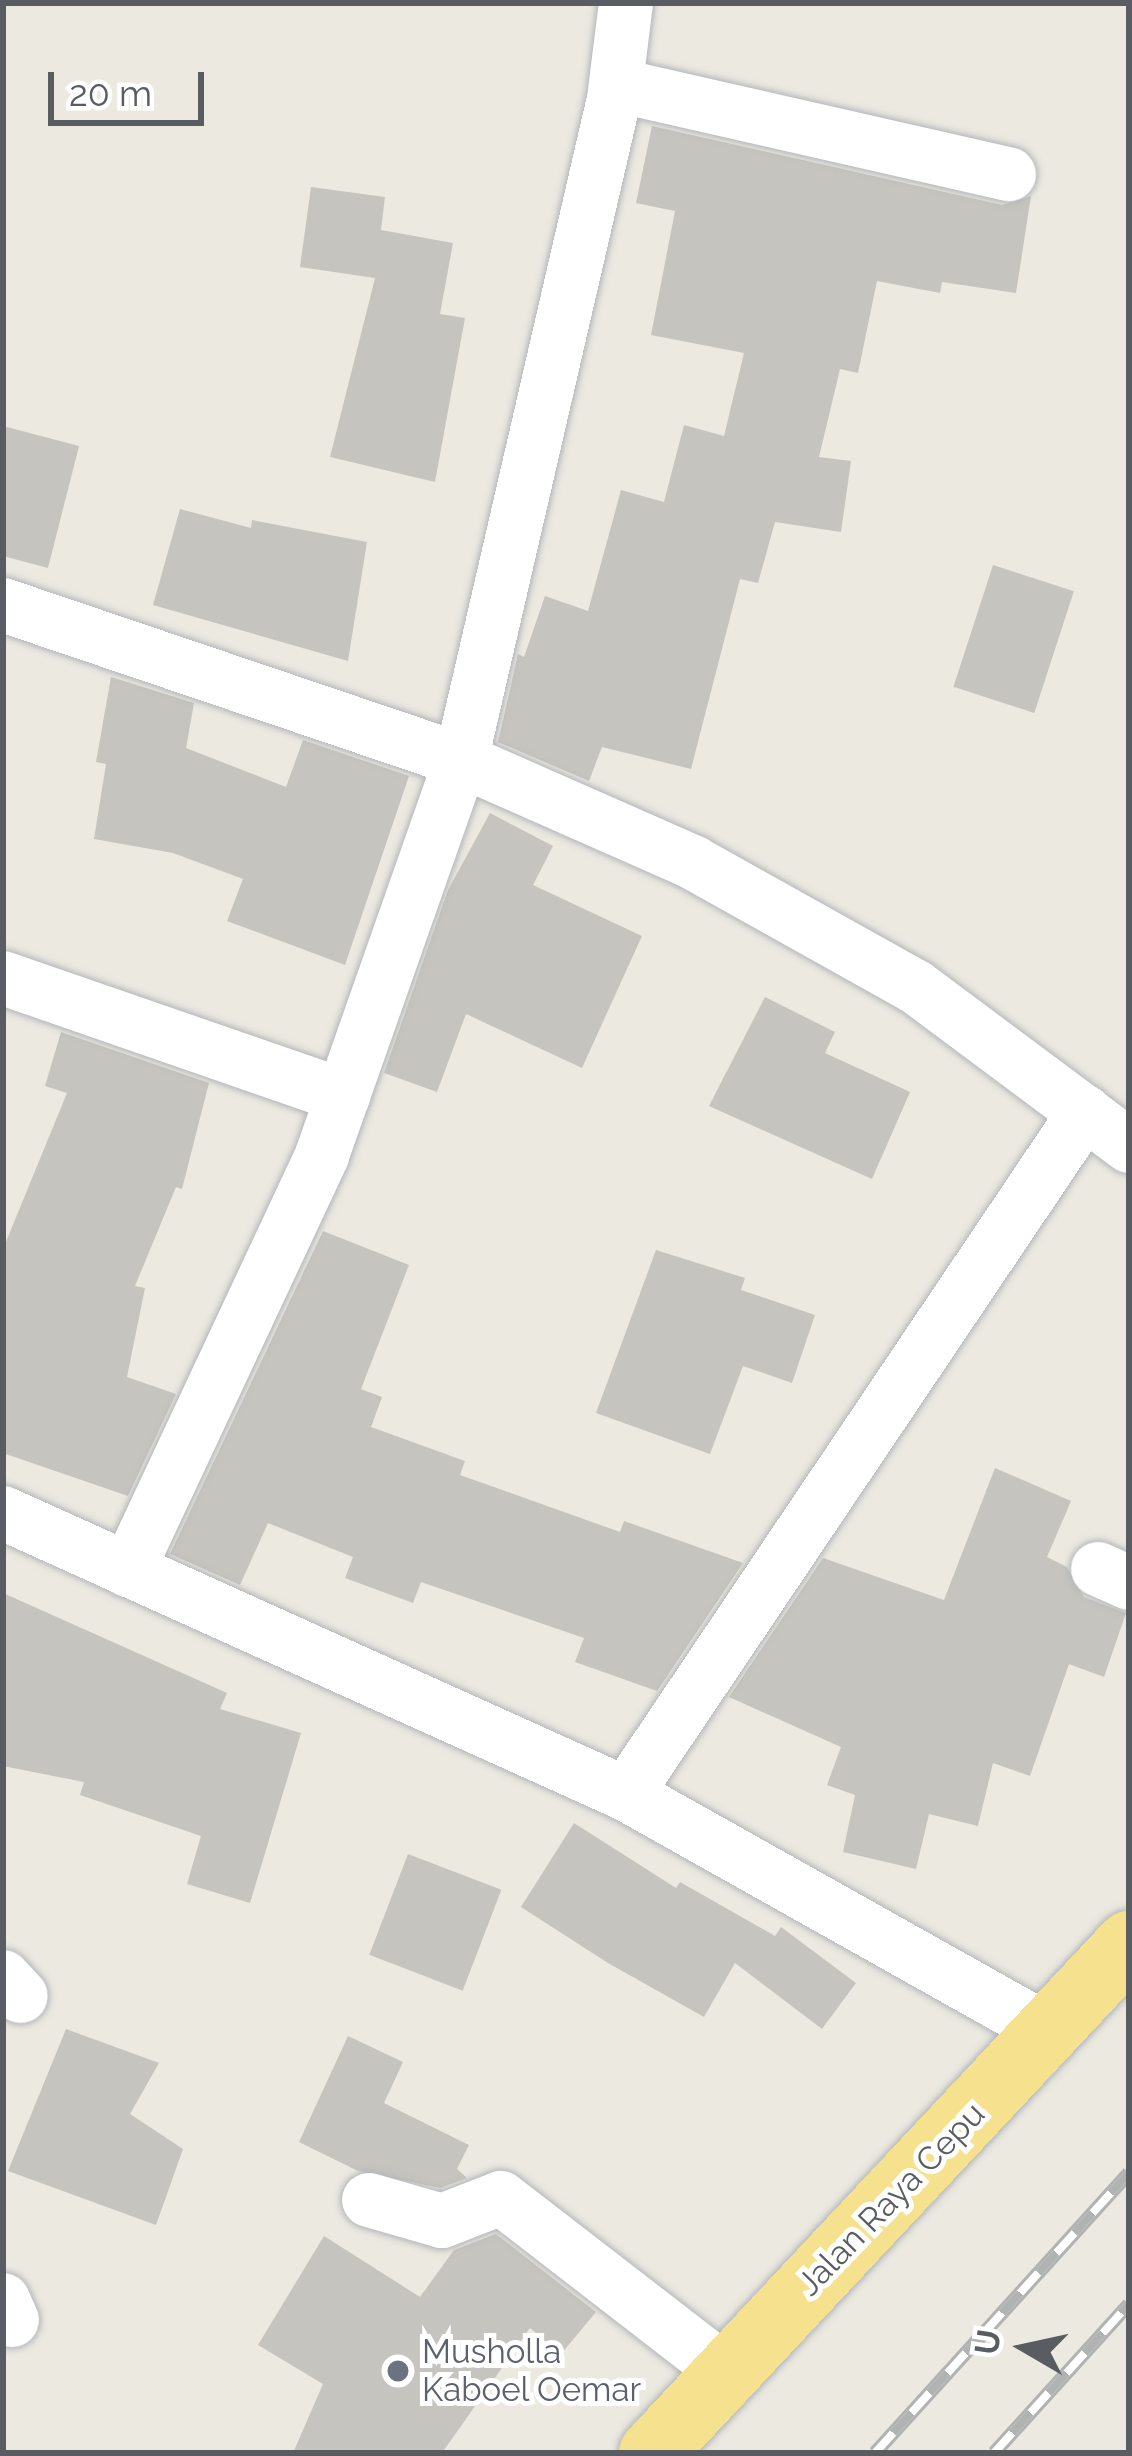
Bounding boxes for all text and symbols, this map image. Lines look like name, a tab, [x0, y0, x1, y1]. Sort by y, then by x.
scale bar	[54, 48, 210, 122]
text: 20 m	[69, 72, 152, 114]
street label: Jalan Raya Cepu	[789, 2094, 993, 2304]
north arrow	[964, 2288, 1084, 2408]
text: U	[967, 2327, 1009, 2358]
place label: Musholla Kaboel Oemar	[422, 2332, 642, 2410]
marker: Musholla Kaboel Oemar	[385, 2358, 411, 2384]

